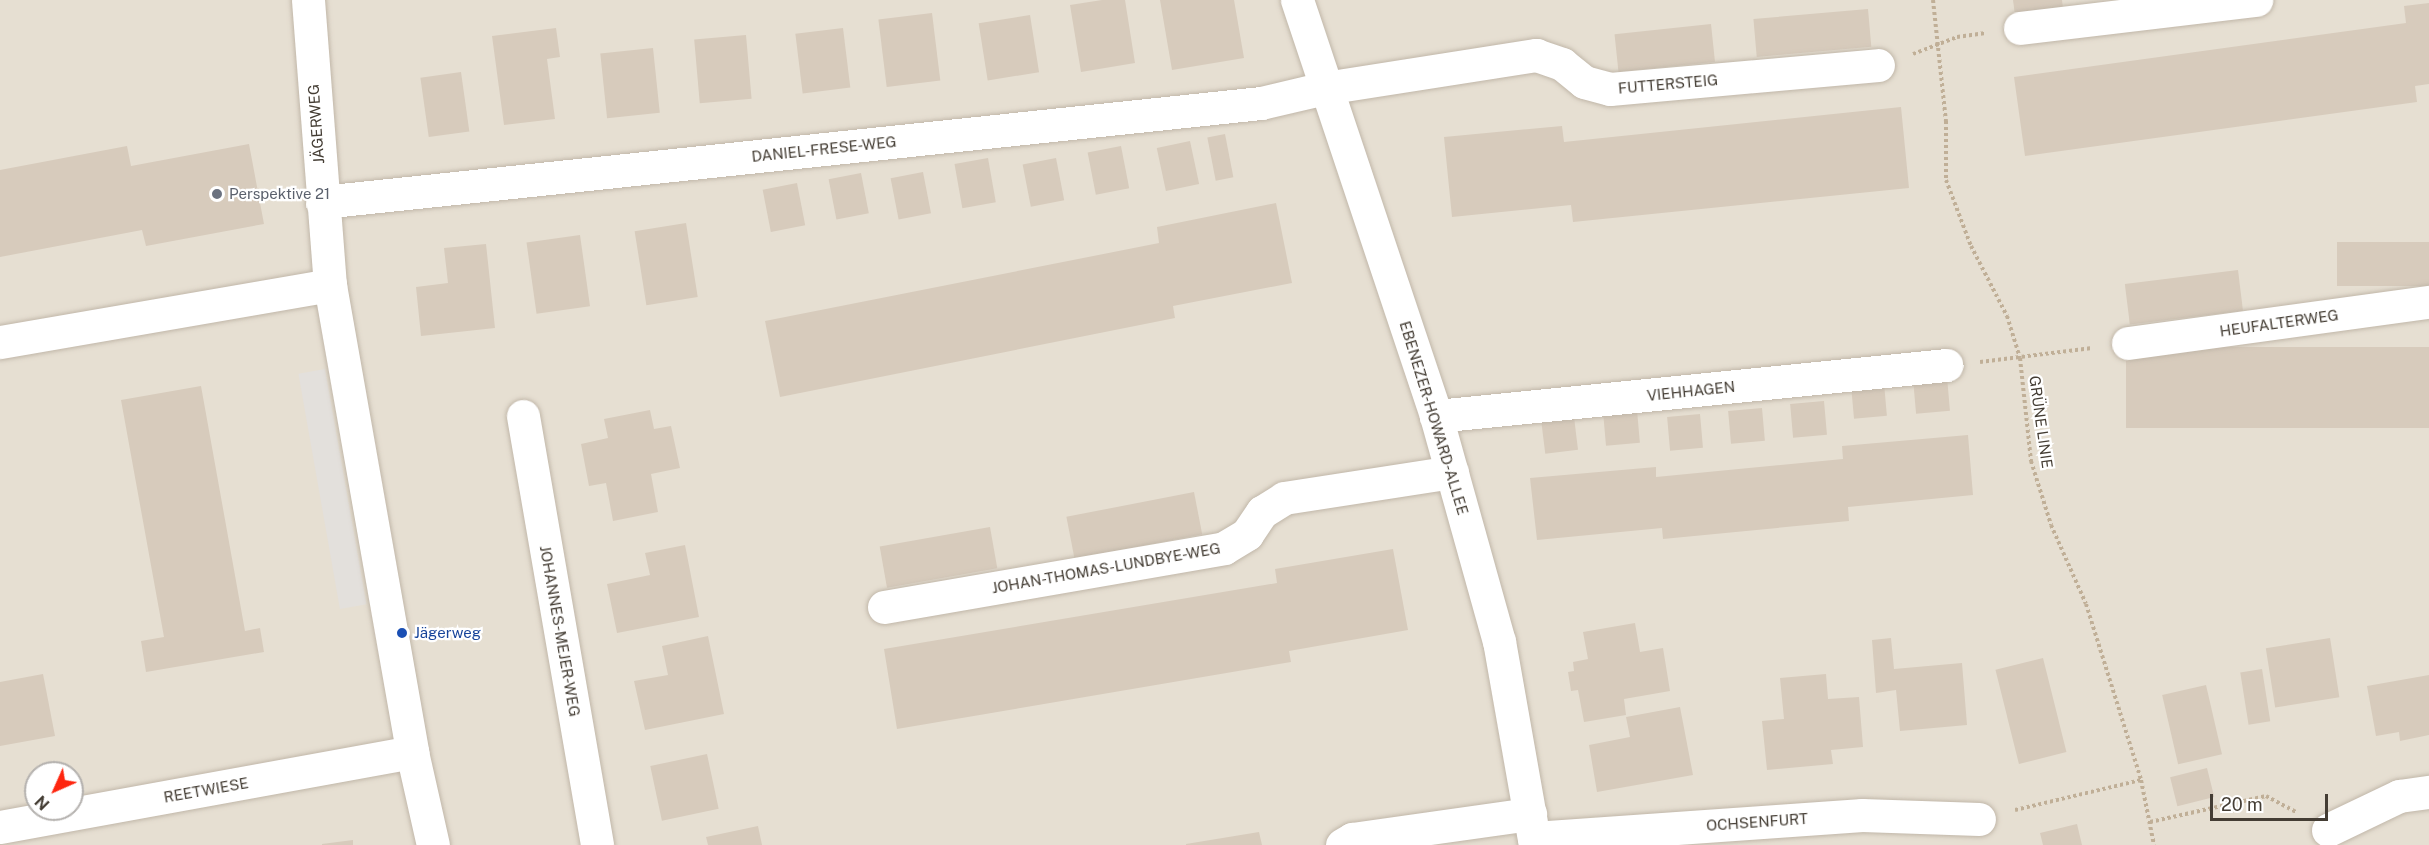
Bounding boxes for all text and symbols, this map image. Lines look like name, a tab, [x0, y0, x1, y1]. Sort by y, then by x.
street label: FUTTERSTEIG	[1617, 71, 1719, 97]
street label: JÄGERWEG	[304, 83, 328, 165]
street label: DANIEL-FRESE-WEG	[751, 132, 897, 166]
place label: Perspektive 21	[229, 185, 330, 203]
marker: Perspektive 21	[210, 187, 224, 201]
street label: HEUFALTERWEG	[2218, 306, 2340, 340]
street label: EBENEZER-HOWARD-ALLEE	[1396, 319, 1472, 517]
street label: GRÜNE LINIE	[2026, 374, 2056, 470]
street label: VIEHHAGEN	[1646, 377, 1736, 405]
street label: JOHAN-THOMAS-LUNDBYE-WEG	[990, 539, 1222, 597]
street label: JOHANNES-MEJER-WEG	[536, 544, 584, 718]
place label: Jägerweg	[414, 624, 481, 642]
marker: Jägerweg	[395, 626, 409, 640]
north arrow	[24, 761, 84, 821]
street label: REETWIESE	[162, 774, 250, 806]
scale bar	[2213, 782, 2332, 820]
text: N	[31, 792, 53, 814]
text: 20 m	[2221, 794, 2263, 815]
street label: OCHSENFURT	[1706, 809, 1808, 835]

